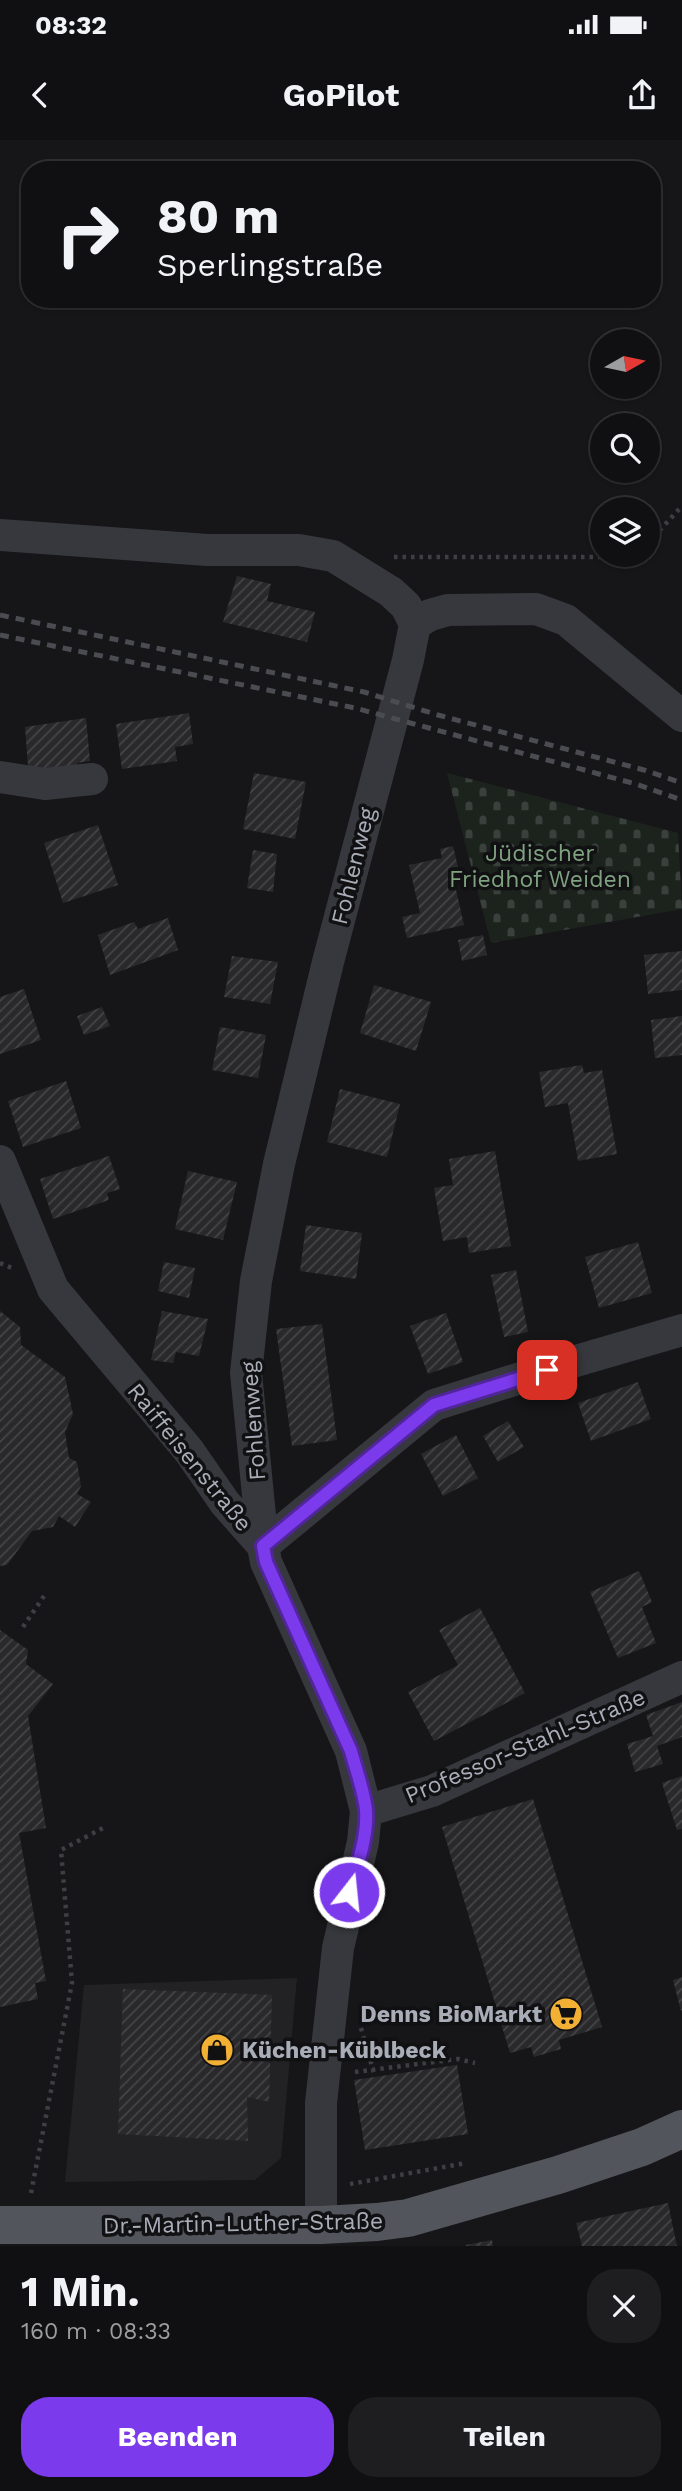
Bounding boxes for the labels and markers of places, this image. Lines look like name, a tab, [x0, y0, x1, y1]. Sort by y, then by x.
pin	[517, 1340, 577, 1400]
supermarket icon: Denns BioMarkt	[547, 1995, 585, 2033]
place label: Denns BioMarkt	[360, 2001, 542, 2028]
shop icon: Küchen-Küblbeck	[198, 2031, 236, 2069]
place label: Küchen-Küblbeck	[242, 2037, 447, 2064]

